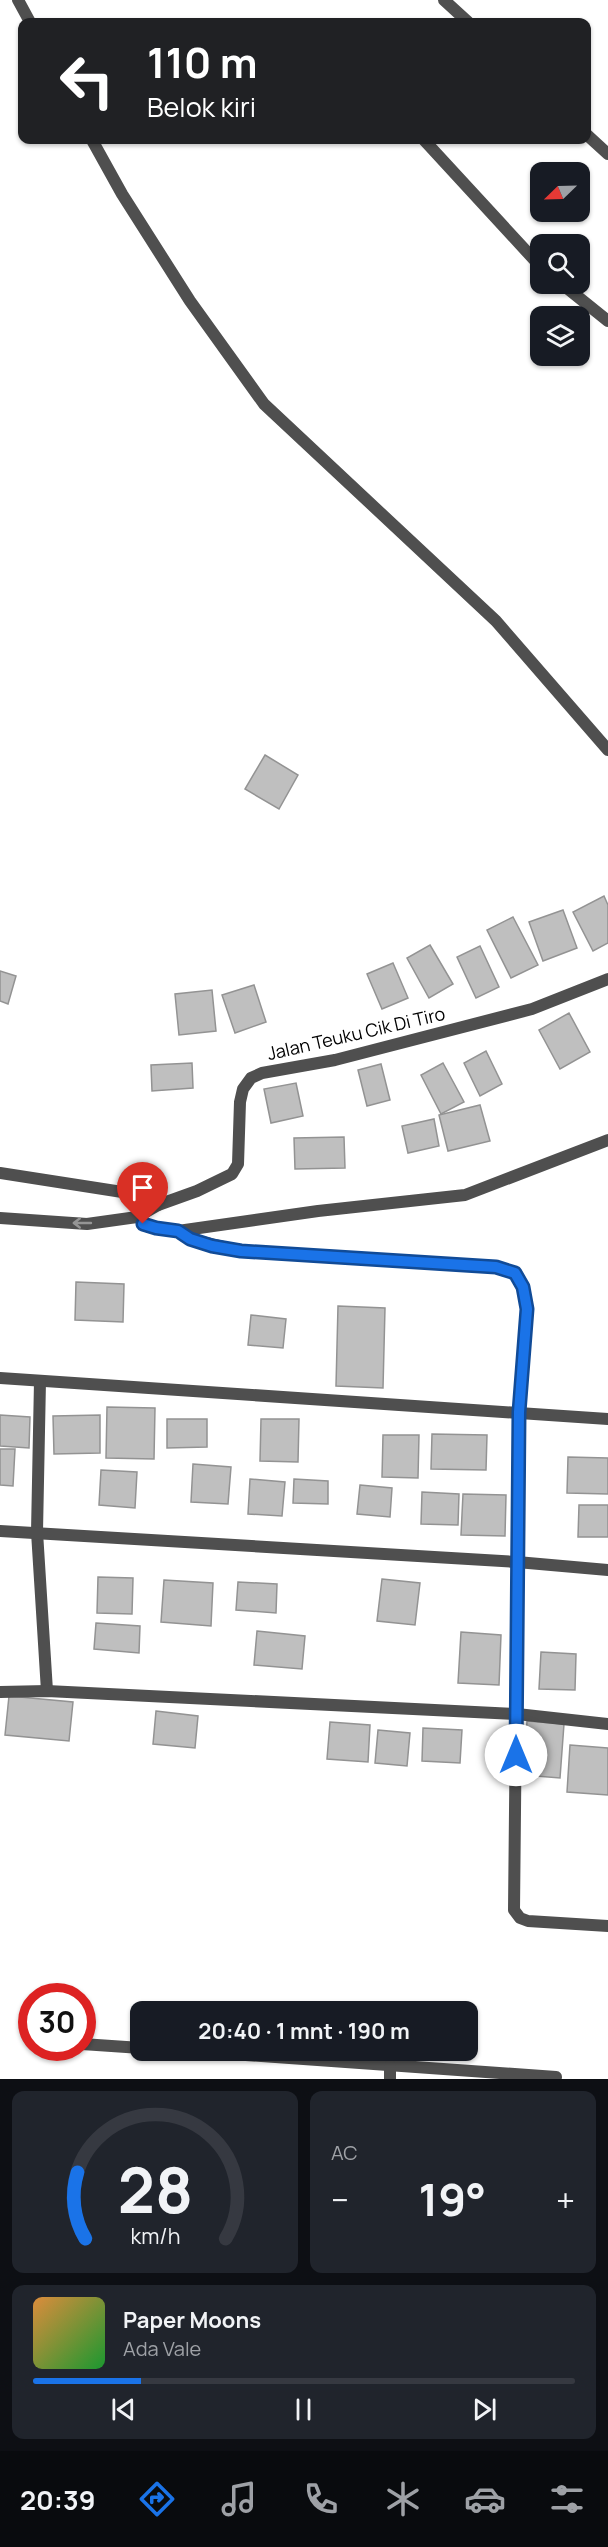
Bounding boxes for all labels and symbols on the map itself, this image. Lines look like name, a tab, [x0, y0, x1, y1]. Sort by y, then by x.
north arrow	[530, 162, 590, 222]
street label: Jalan Teuku Cik Di Tiro	[265, 1001, 447, 1065]
pin	[117, 1162, 168, 1224]
one-way arrow	[73, 1217, 93, 1229]
position arrow	[484, 1723, 548, 1787]
speed limit sign: 30	[18, 1983, 96, 2061]

